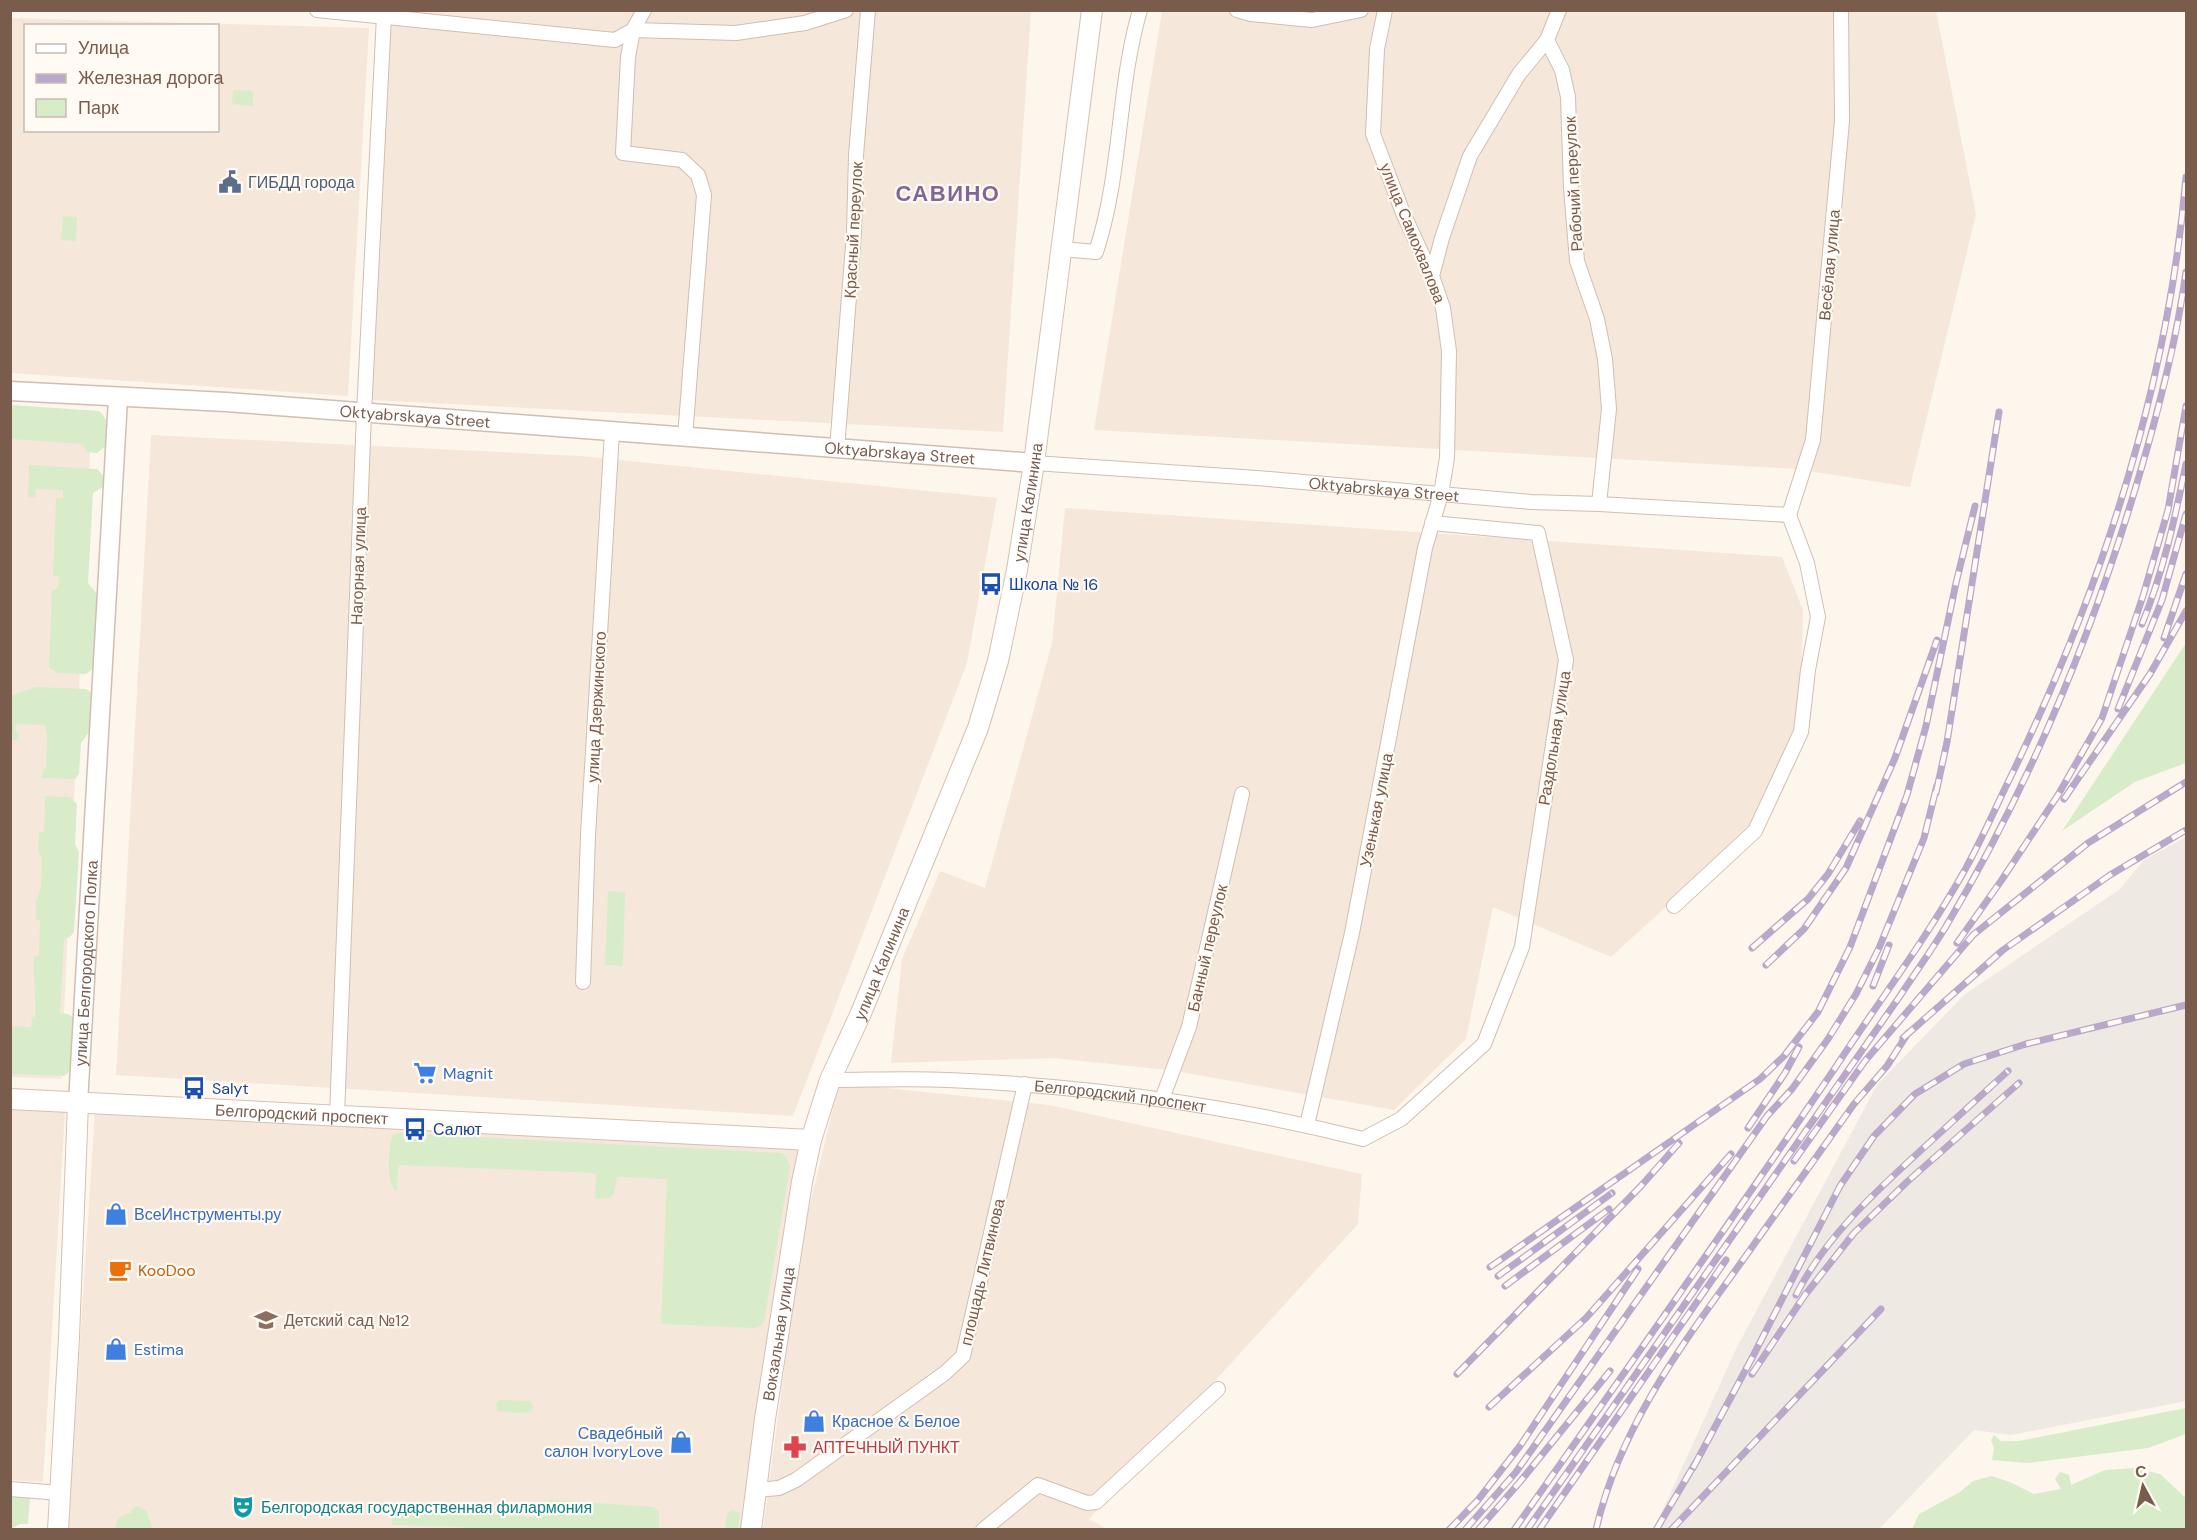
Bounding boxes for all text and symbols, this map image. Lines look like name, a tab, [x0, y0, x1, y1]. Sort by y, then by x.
legend	[24, 24, 219, 132]
text: Улица	[78, 36, 130, 60]
text: Железная дорога	[78, 66, 224, 90]
text: Парк	[78, 96, 119, 120]
street label: Рабочий переулок	[1559, 115, 1588, 252]
street label: Красный переулок	[839, 160, 868, 299]
street label: улица Самохвалова	[1375, 160, 1450, 306]
public building icon: ГИБДД города	[217, 169, 243, 195]
place label: ГИБДД города	[248, 172, 355, 193]
district label: САВИНО	[896, 179, 1000, 208]
street label: Весёлая улица	[1814, 208, 1845, 322]
street label: Oktyabrskaya Street	[339, 401, 491, 433]
street label: Oktyabrskaya Street	[824, 437, 976, 470]
street label: улица Калинина	[1008, 441, 1048, 563]
street label: Oktyabrskaya Street	[1308, 473, 1460, 507]
street label: Нагорная улица	[346, 506, 371, 626]
bus stop icon: Школа № 16	[978, 571, 1004, 597]
place label: Школа № 16	[1009, 574, 1098, 595]
street label: улица Дзержинского	[582, 631, 611, 783]
street label: Раздольная улица	[1533, 669, 1576, 807]
street label: Узенькая улица	[1355, 751, 1398, 869]
street label: улица Белгородского Полка	[70, 860, 103, 1067]
street label: Банный переулок	[1183, 881, 1233, 1014]
street label: улица Калинина	[849, 904, 914, 1024]
supermarket icon: Magnit	[412, 1060, 438, 1086]
place label: Magnit	[443, 1063, 493, 1084]
bus stop icon: Salyt	[181, 1075, 207, 1101]
street label: Белгородский проспект	[1033, 1075, 1208, 1117]
place label: Salyt	[212, 1078, 249, 1099]
street label: Белгородский проспект	[215, 1100, 389, 1129]
bus stop icon: Салют	[402, 1116, 428, 1142]
place label: Салют	[433, 1119, 483, 1140]
street label: площадь Литвинова	[955, 1196, 1010, 1348]
shop icon: ВсеИнструменты.ру	[103, 1201, 129, 1227]
place label: ВсеИнструменты.ру	[134, 1204, 281, 1225]
cafe icon: KooDoo	[107, 1257, 133, 1283]
place label: KooDoo	[138, 1260, 196, 1281]
street label: Вокзальная улица	[758, 1265, 800, 1402]
school or university icon: Детский сад №12	[253, 1307, 279, 1333]
place label: Детский сад №12	[284, 1310, 409, 1331]
shop icon: Estima	[103, 1336, 129, 1362]
place label: Estima	[134, 1339, 184, 1360]
shop icon: Красное & Белое	[801, 1408, 827, 1434]
place label: Красное & Белое	[832, 1411, 960, 1432]
place label: Свадебный салон IvoryLove	[544, 1423, 663, 1462]
shop icon: Свадебный салон IvoryLove	[668, 1429, 694, 1455]
pharmacy icon: АПТЕЧНЫЙ ПУНКТ	[782, 1434, 808, 1460]
place label: АПТЕЧНЫЙ ПУНКТ	[813, 1437, 960, 1458]
north arrow	[2113, 1456, 2173, 1516]
text: С	[2134, 1460, 2149, 1483]
theatre icon: Белгородская государственная филармония	[230, 1494, 256, 1520]
place label: Белгородская государственная филармония	[261, 1497, 592, 1518]

